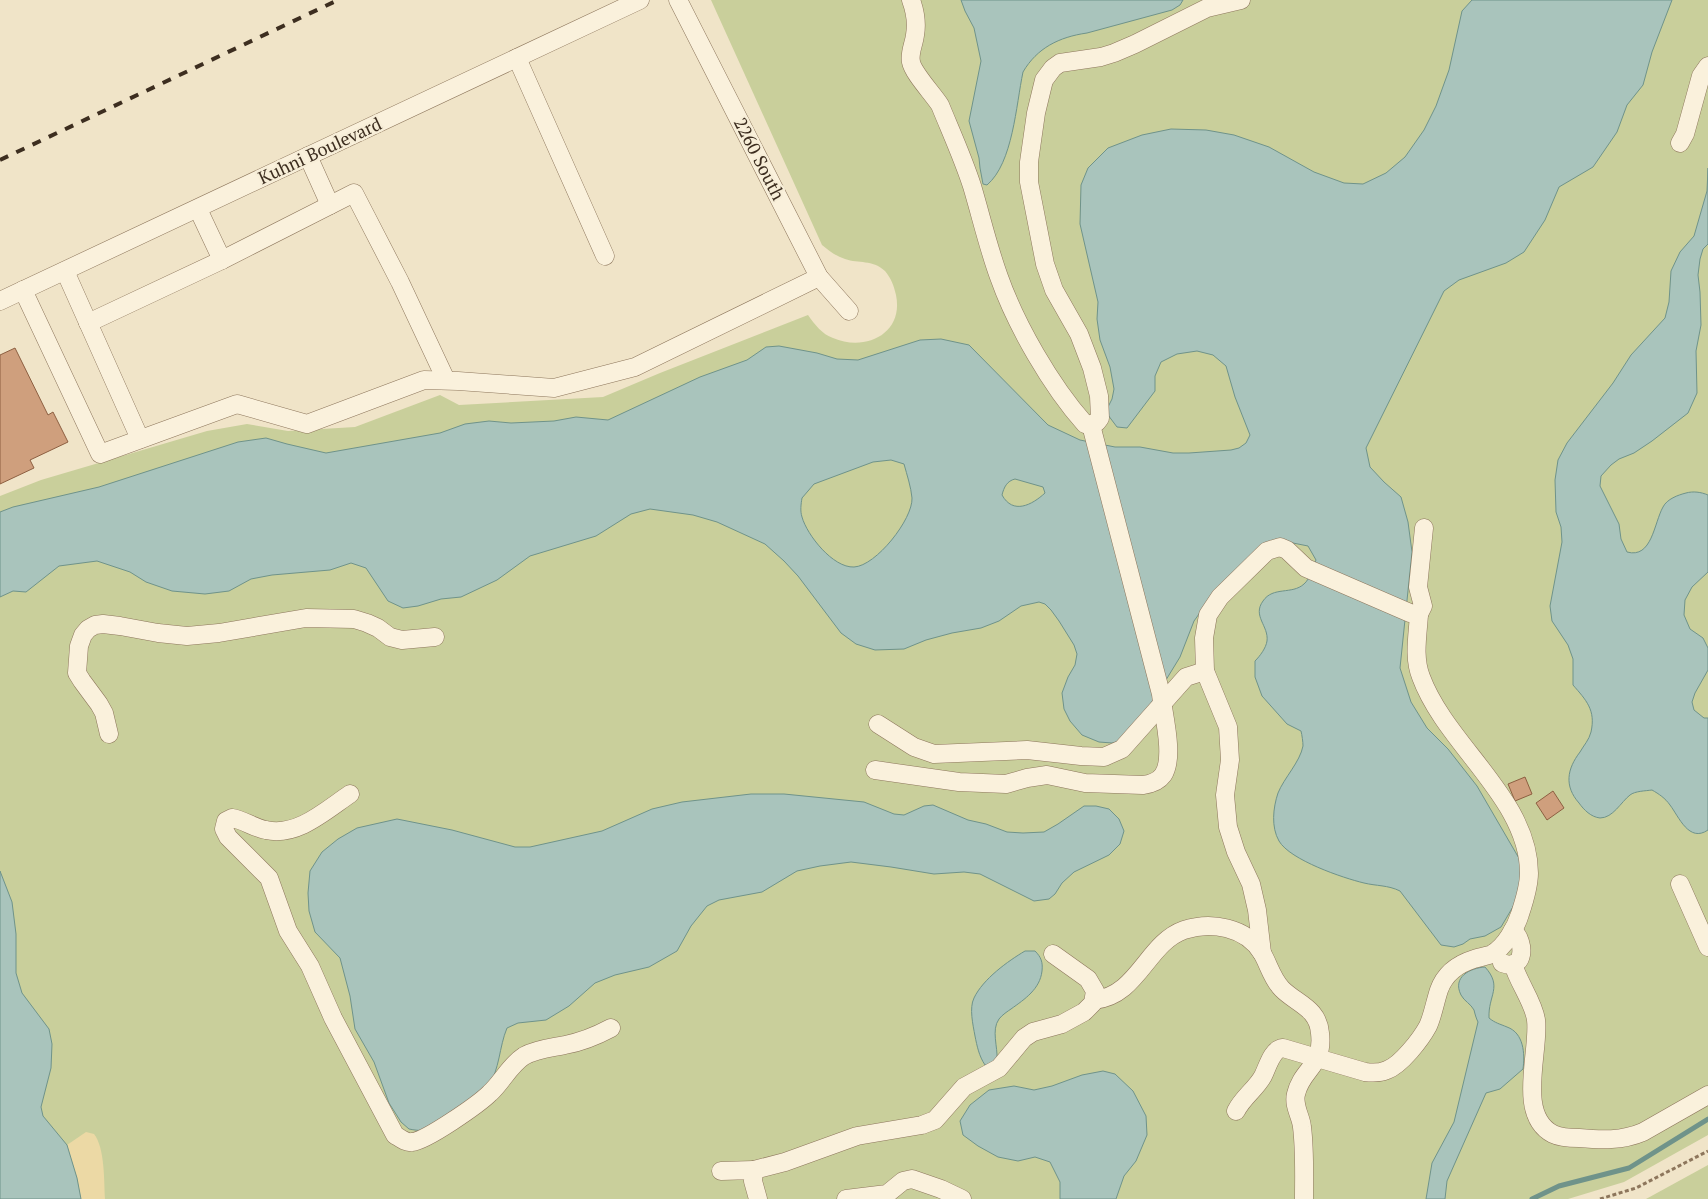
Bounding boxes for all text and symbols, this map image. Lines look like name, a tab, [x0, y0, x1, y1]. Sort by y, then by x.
street label: Kuhni Boulevard	[254, 111, 385, 189]
street label: 2260 South	[729, 113, 791, 204]

